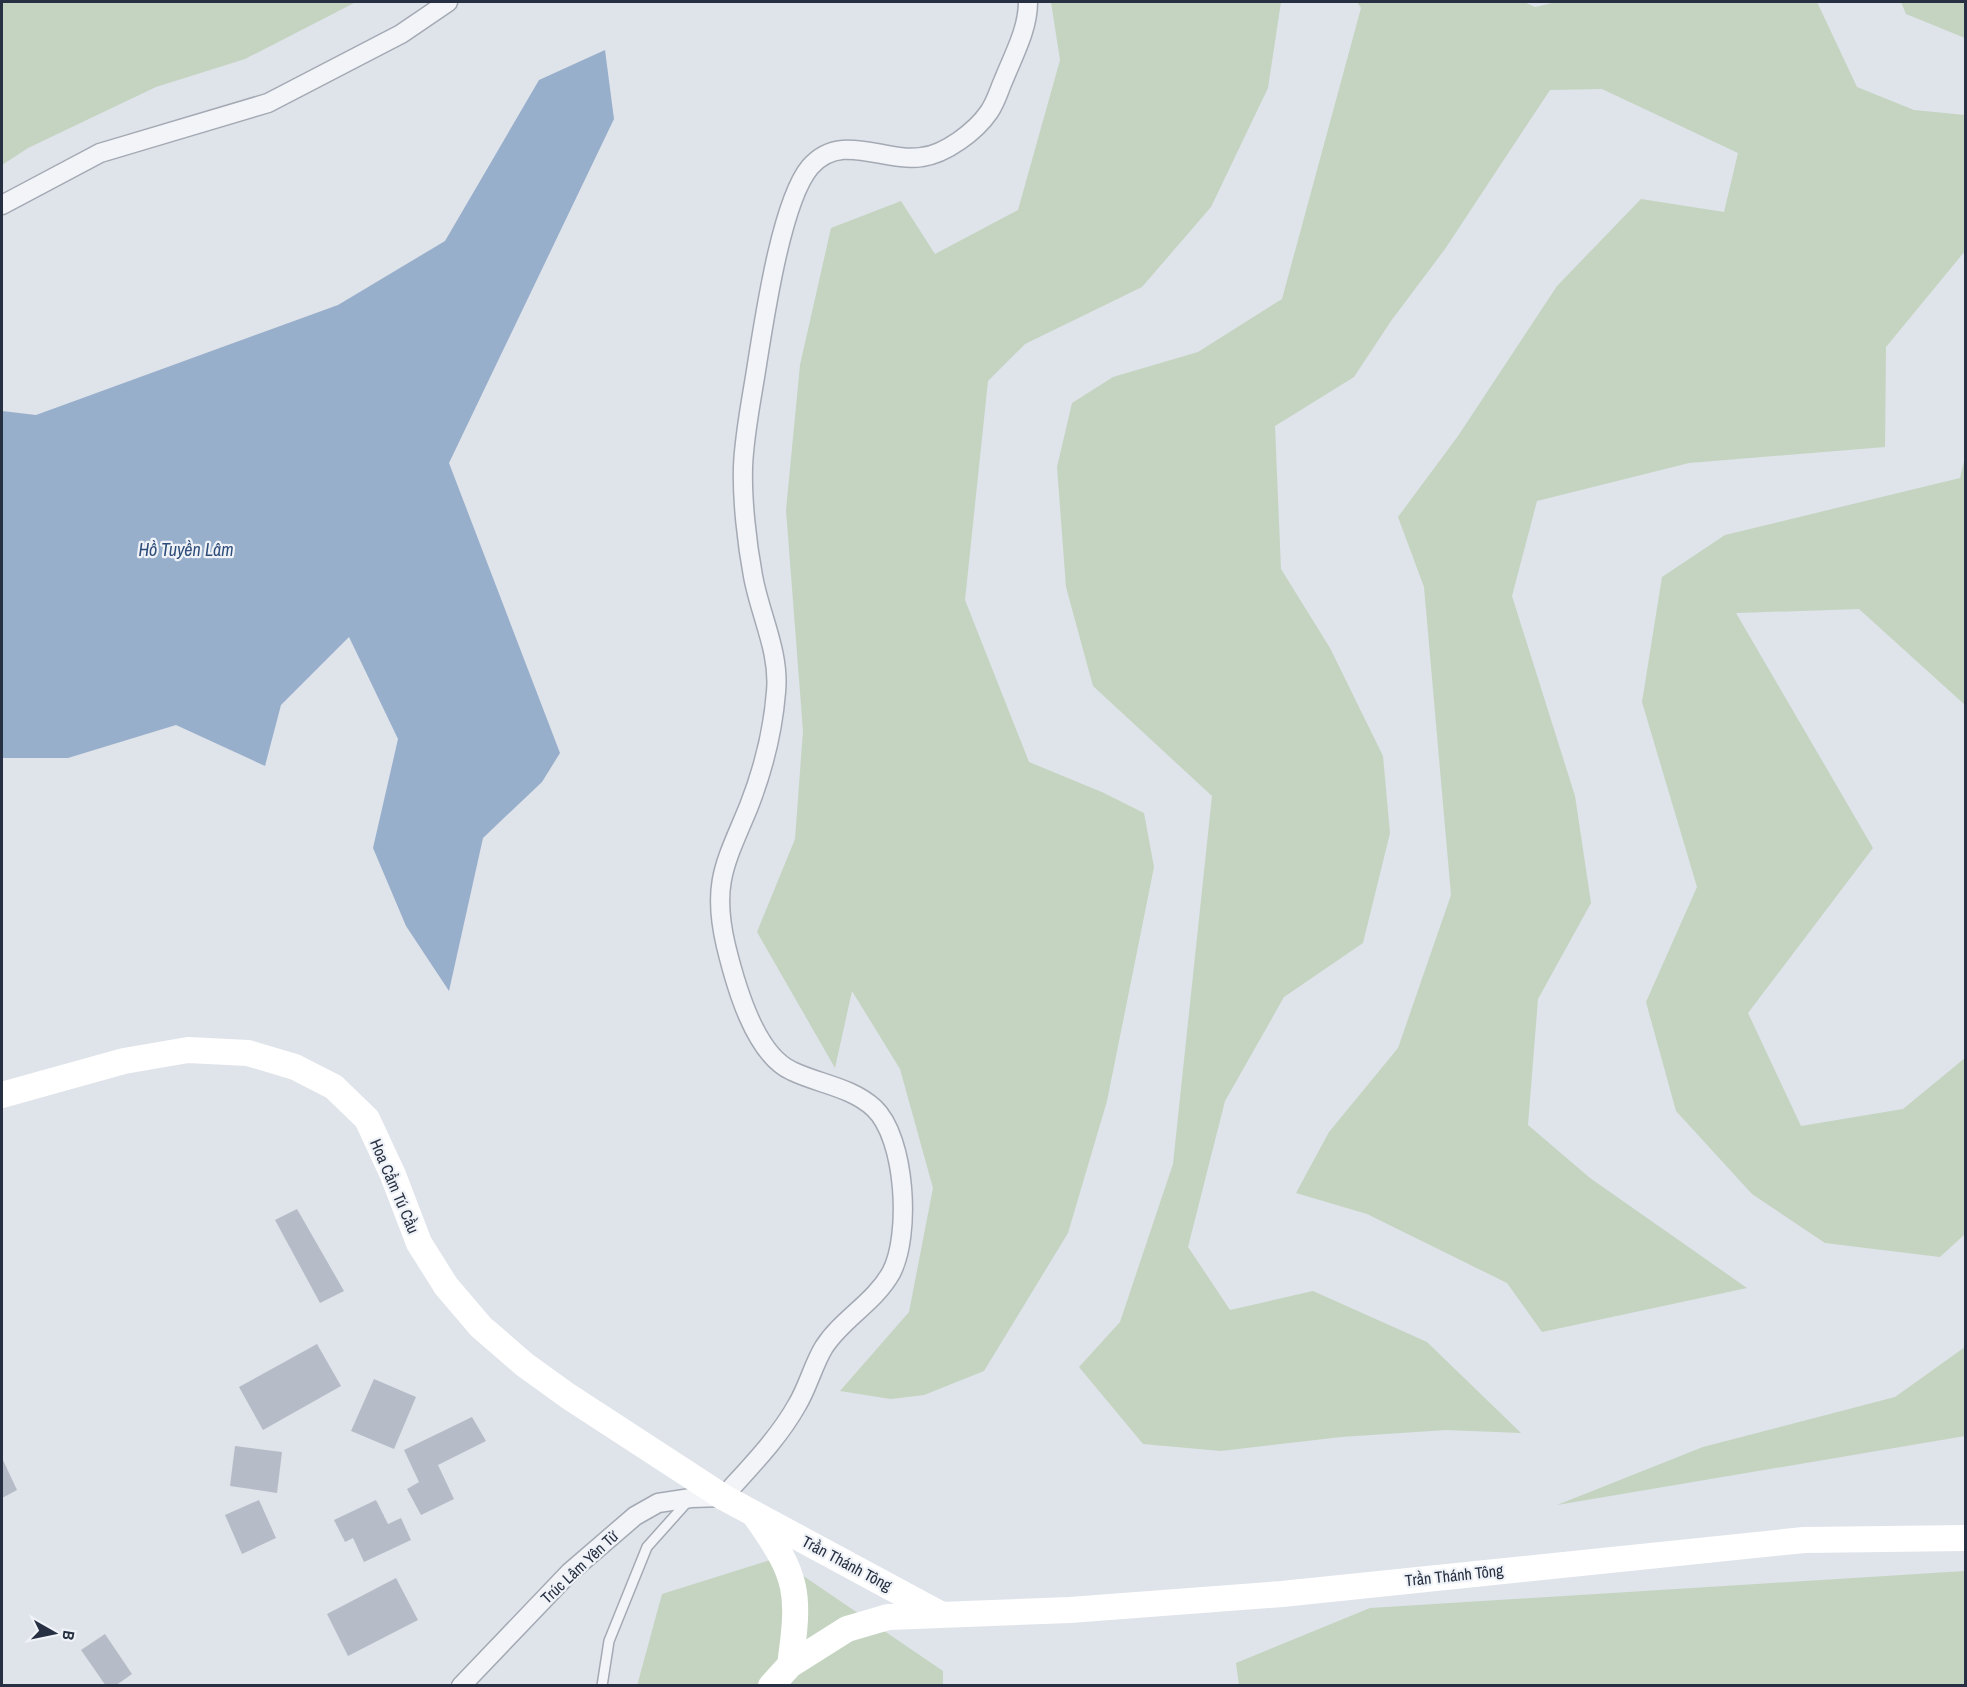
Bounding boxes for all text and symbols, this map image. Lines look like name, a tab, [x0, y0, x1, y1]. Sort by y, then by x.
water label: Hồ Tuyền Lâm	[138, 537, 234, 562]
street label: Hoa Cẩm Tú Cầu	[365, 1135, 425, 1237]
street label: Trúc Lâm Yên Tử	[536, 1525, 623, 1609]
street label: Trần Thánh Tông	[798, 1530, 896, 1596]
street label: Trần Thánh Tông	[1404, 1559, 1505, 1591]
north arrow	[24, 1603, 84, 1663]
text: B	[57, 1629, 80, 1642]

